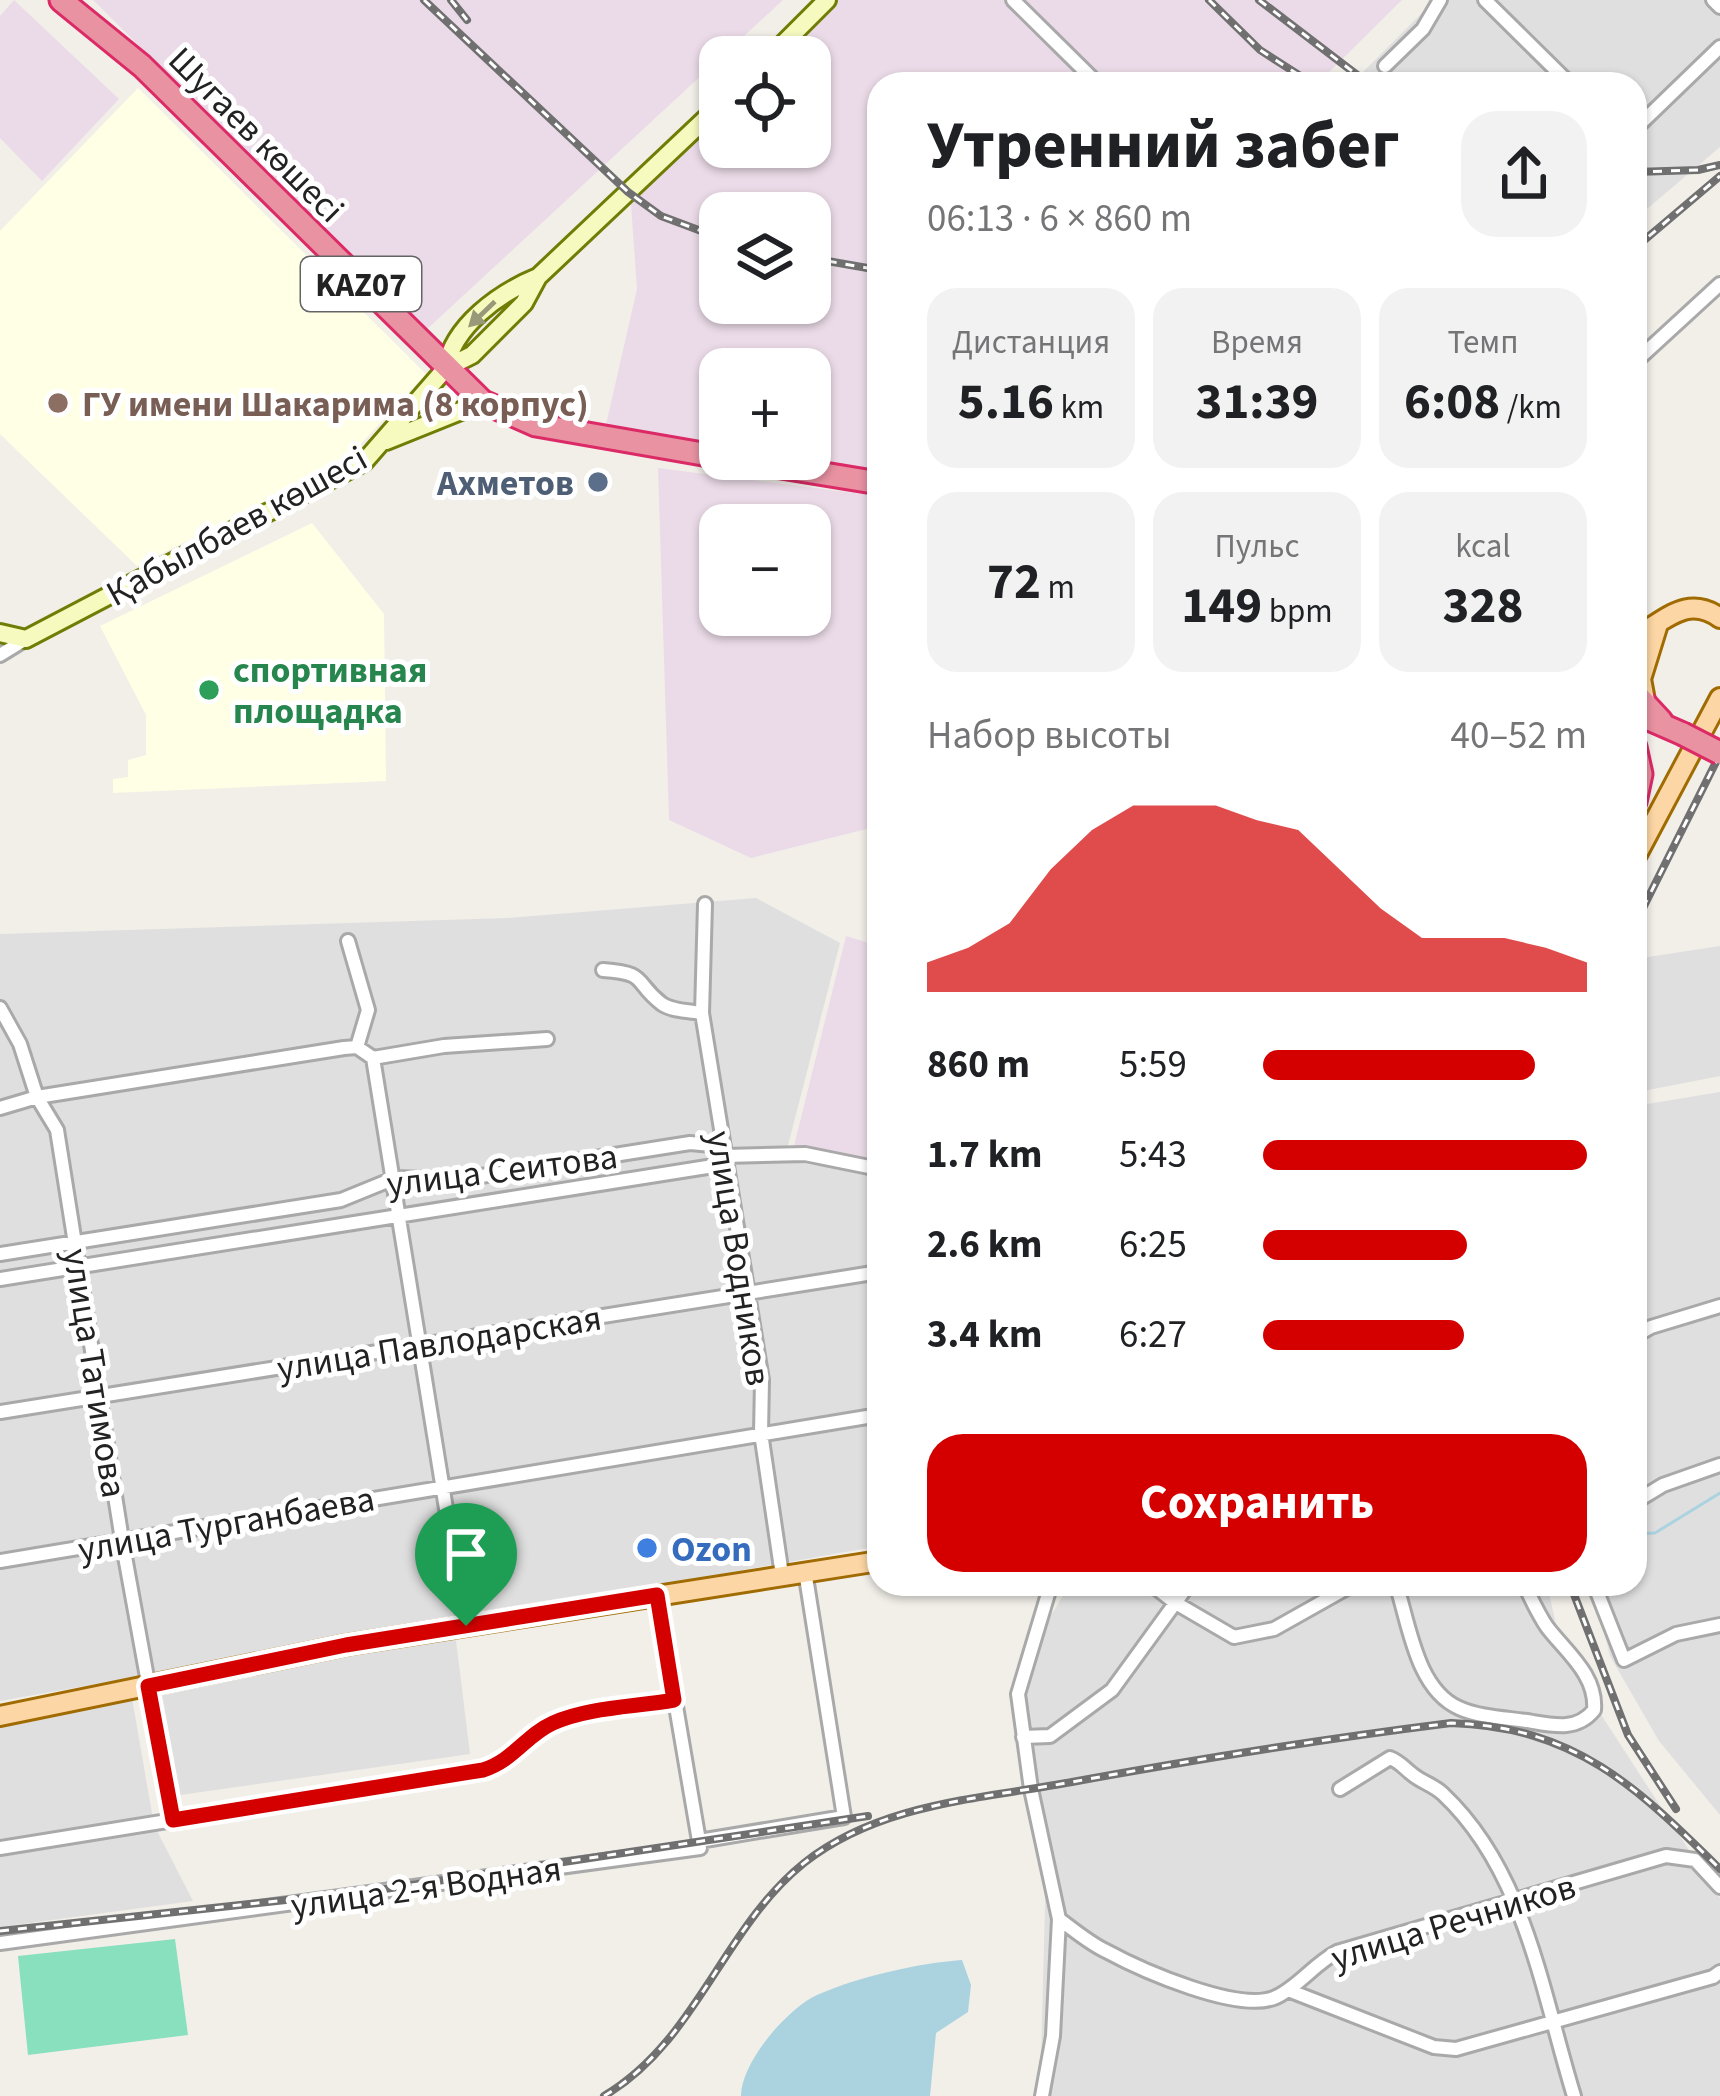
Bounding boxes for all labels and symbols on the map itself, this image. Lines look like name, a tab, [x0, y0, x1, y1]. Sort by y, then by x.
street label: Шугаев көшесі	[156, 36, 355, 235]
road number: KAZ07	[301, 257, 421, 311]
one-way arrow	[468, 300, 496, 328]
place label: ГУ имени Шакарима (8 корпус)	[82, 379, 589, 430]
marker: ГУ имени Шакарима (8 корпус)	[45, 390, 71, 416]
street label: Қабылбаев көшесі	[97, 433, 376, 619]
place label: Ахметов	[436, 458, 574, 509]
marker: Ахметов	[585, 469, 611, 495]
place label: спортивная площадка	[233, 645, 427, 737]
marker: спортивная площадка	[196, 677, 222, 703]
street label: улица Водников	[693, 1127, 784, 1389]
street label: улица Сеитова	[384, 1131, 621, 1210]
street label: улица Татимова	[50, 1245, 139, 1501]
street label: улица Павлодарская	[273, 1293, 605, 1394]
street label: улица Турганбаева	[74, 1473, 378, 1576]
pin	[415, 1503, 517, 1626]
place label: Ozon	[671, 1524, 752, 1575]
marker: Ozon	[634, 1535, 660, 1561]
street label: улица 2-я Водная	[288, 1843, 565, 1932]
street label: улица Речников	[1325, 1861, 1582, 1984]

